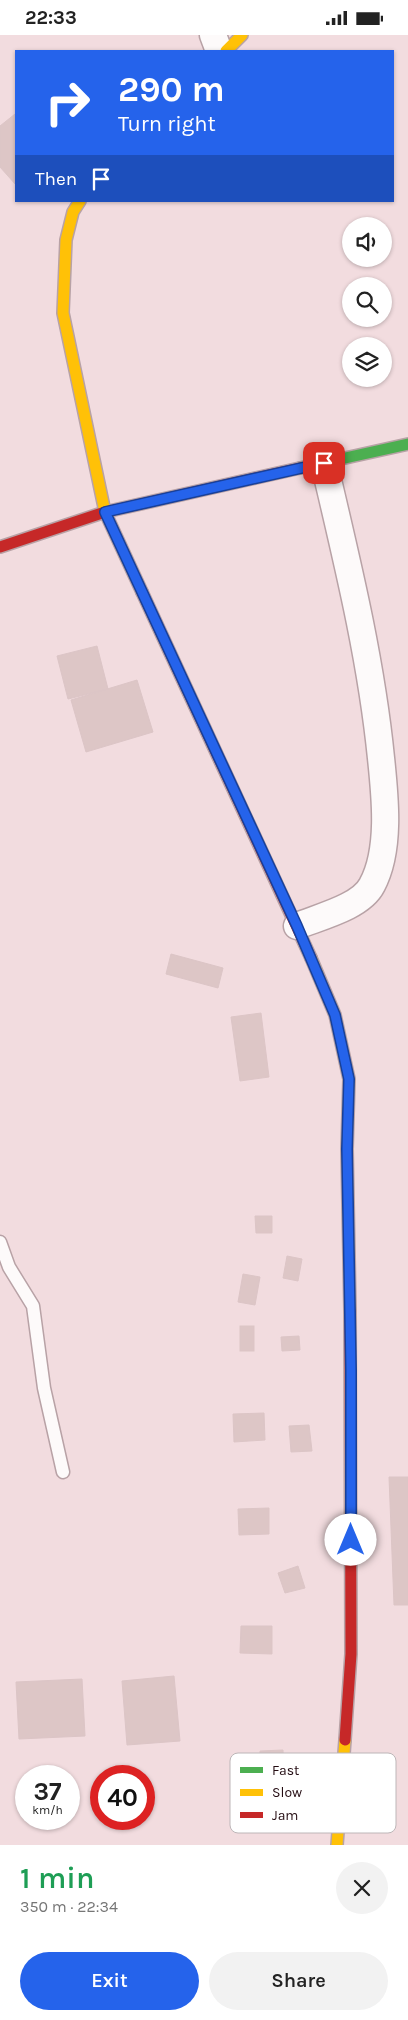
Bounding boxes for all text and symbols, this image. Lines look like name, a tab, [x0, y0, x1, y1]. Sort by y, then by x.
text: 22:33	[25, 7, 77, 29]
text: 290 m	[118, 69, 225, 110]
icon: right	[35, 70, 100, 135]
text: Turn right	[118, 111, 216, 137]
icon: arrive	[87, 165, 115, 193]
text: Then	[35, 168, 77, 190]
map controls	[342, 217, 392, 387]
button: sound	[342, 217, 392, 267]
button: search	[342, 277, 392, 327]
button: layers	[342, 337, 392, 387]
pin	[303, 442, 345, 484]
icon: arrive	[310, 449, 338, 477]
position arrow	[324, 1513, 376, 1565]
legend	[230, 1753, 396, 1833]
text: Fast	[272, 1762, 299, 1779]
speed limit sign: 40	[90, 1765, 155, 1830]
text: 37	[33, 1777, 61, 1806]
text: Slow	[272, 1784, 302, 1801]
text: km/h	[32, 1803, 63, 1817]
text: Jam	[272, 1807, 298, 1824]
text: 1 min	[20, 1860, 94, 1896]
button: close	[336, 1862, 388, 1914]
text: 350 m · 22:34	[20, 1897, 118, 1916]
button: Exit	[20, 1952, 199, 2010]
button: Share	[209, 1952, 388, 2010]

